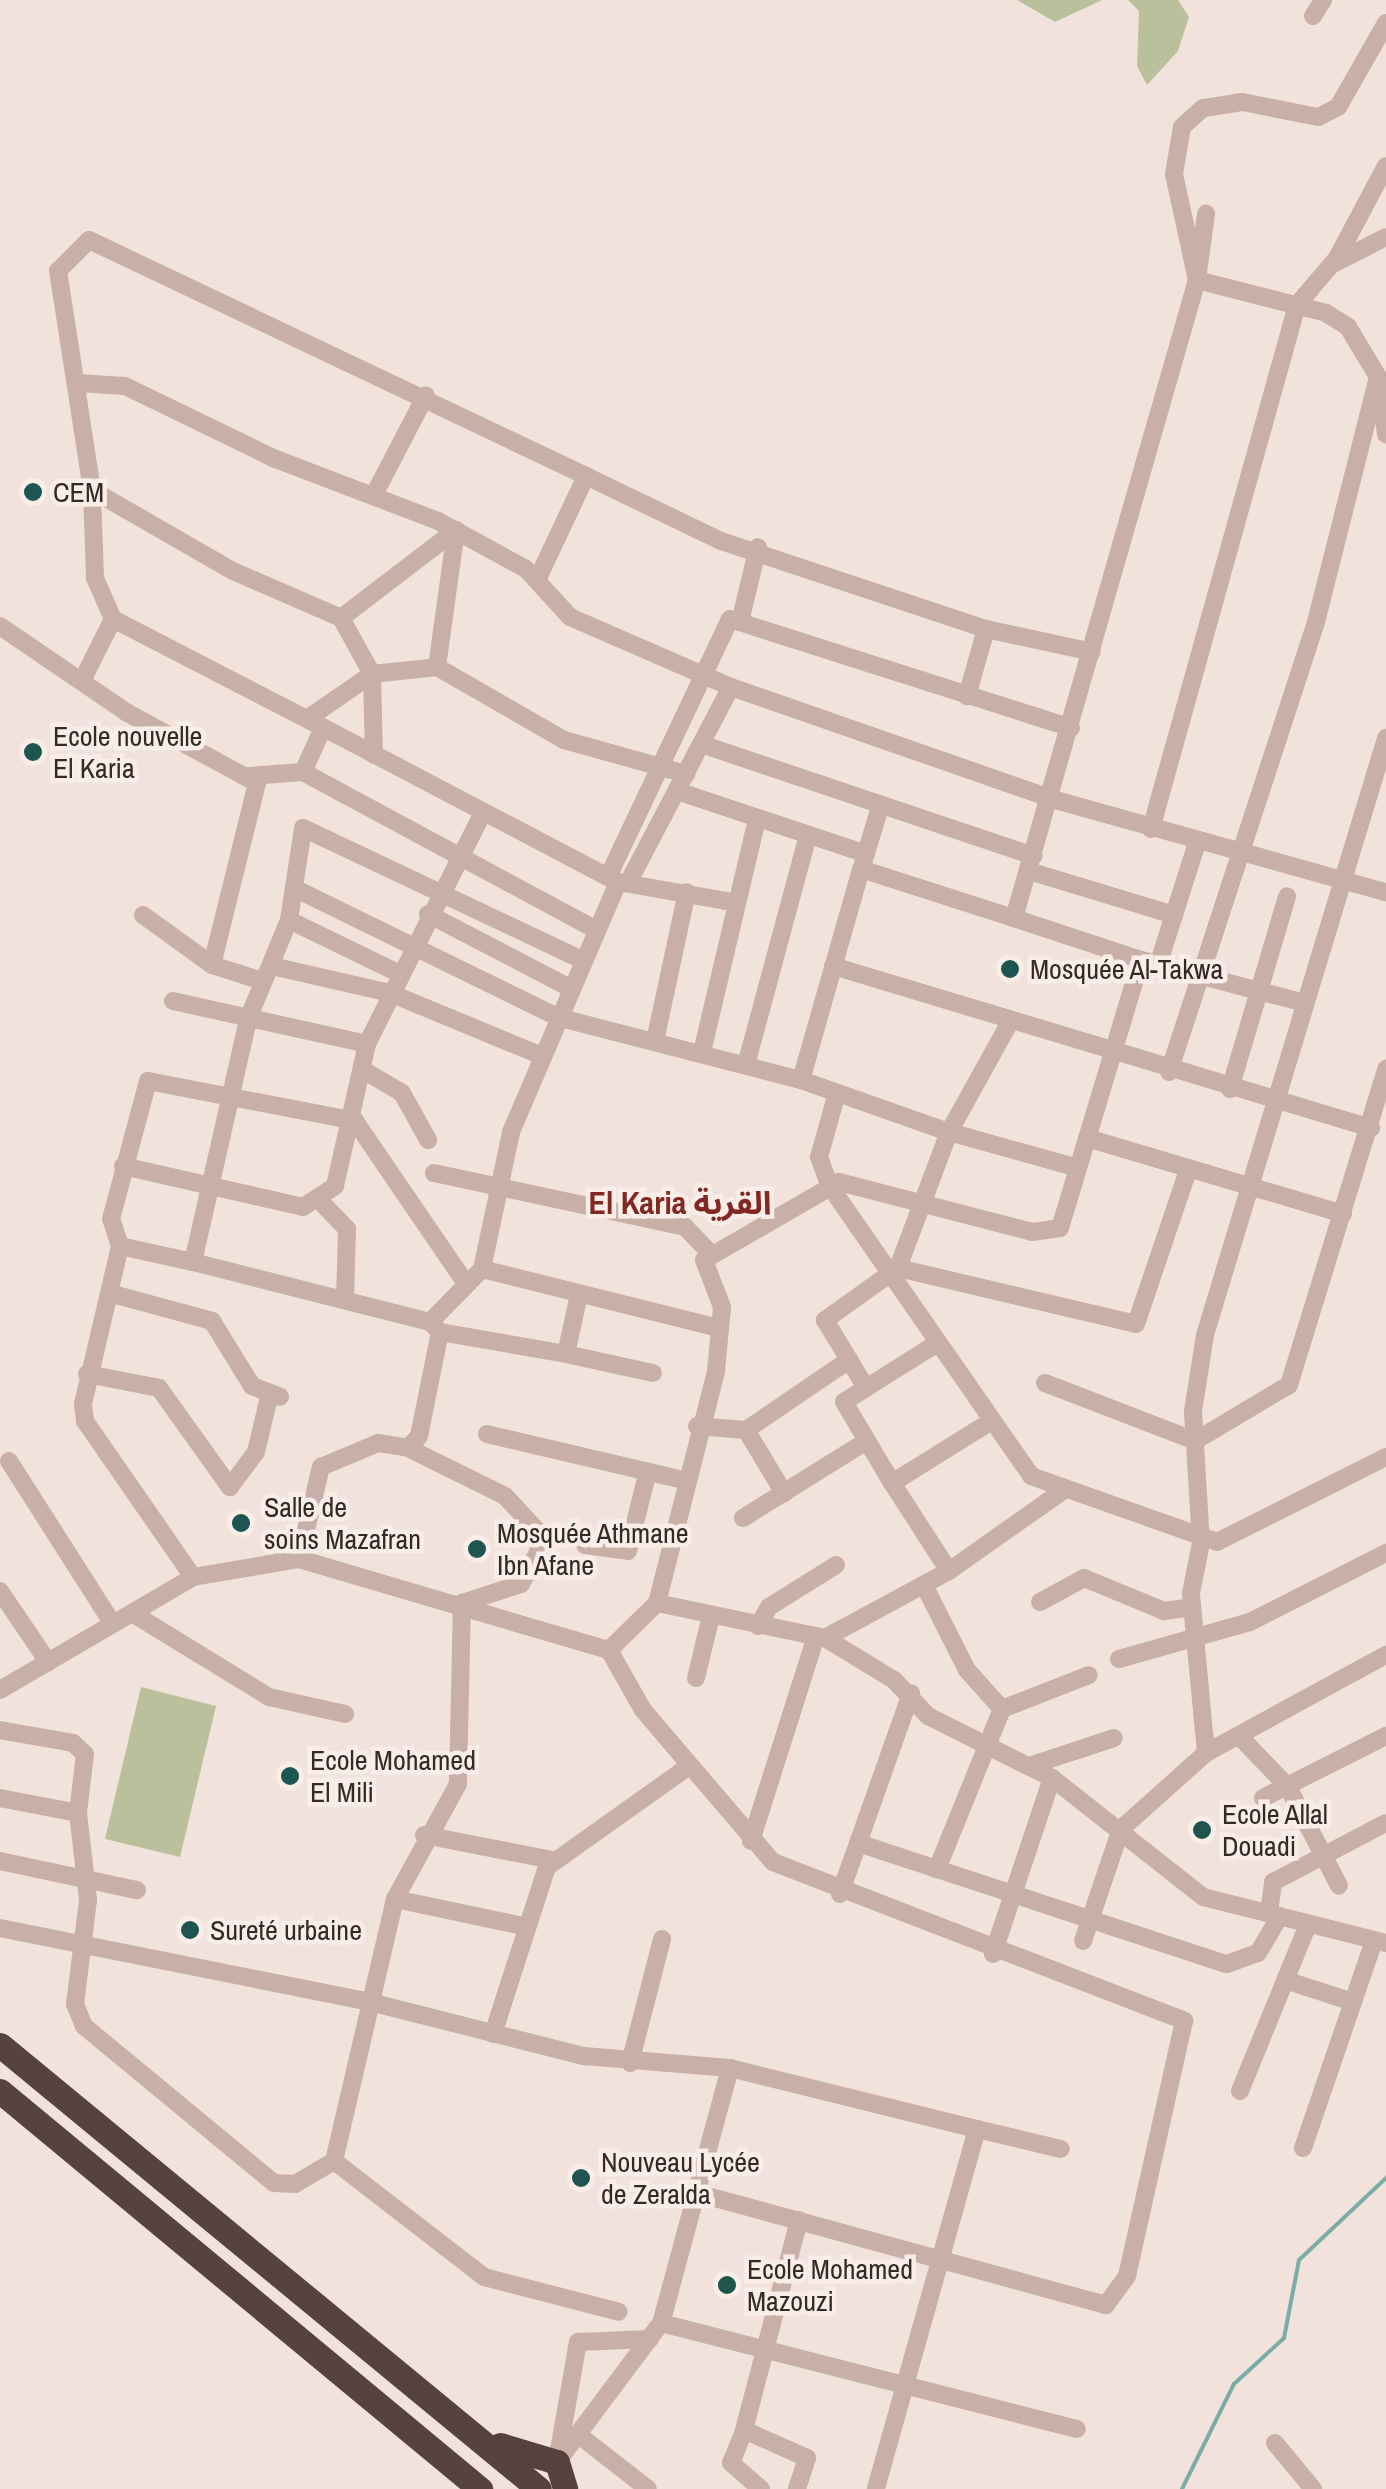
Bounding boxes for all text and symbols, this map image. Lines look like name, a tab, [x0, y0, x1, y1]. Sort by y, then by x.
place label: CEM	[53, 475, 104, 509]
marker: CEM	[22, 481, 44, 503]
place label: Ecole nouvelle El Karia	[53, 719, 202, 785]
marker: Ecole nouvelle El Karia	[22, 741, 44, 763]
place label: Mosquée Al-Takwa	[1030, 952, 1224, 986]
marker: Mosquée Al-Takwa	[999, 958, 1021, 980]
district label: El Karia القرية	[589, 1184, 771, 1222]
place label: Salle de soins Mazafran	[264, 1490, 421, 1556]
marker: Salle de soins Mazafran	[228, 1510, 254, 1536]
place label: Mosquée Athmane Ibn Afane	[497, 1516, 690, 1582]
marker: Mosquée Athmane Ibn Afane	[466, 1538, 488, 1560]
place label: Ecole Mohamed El Mili	[310, 1743, 476, 1809]
marker: Ecole Mohamed El Mili	[279, 1765, 301, 1787]
place label: Ecole Allal Douadi	[1222, 1797, 1329, 1863]
marker: Ecole Allal Douadi	[1191, 1819, 1213, 1841]
place label: Sureté urbaine	[210, 1913, 362, 1947]
marker: Sureté urbaine	[179, 1919, 201, 1941]
place label: Nouveau Lycée de Zeralda	[601, 2145, 760, 2211]
marker: Nouveau Lycée de Zeralda	[570, 2167, 592, 2189]
place label: Ecole Mohamed Mazouzi	[747, 2252, 913, 2318]
marker: Ecole Mohamed Mazouzi	[716, 2274, 738, 2296]

